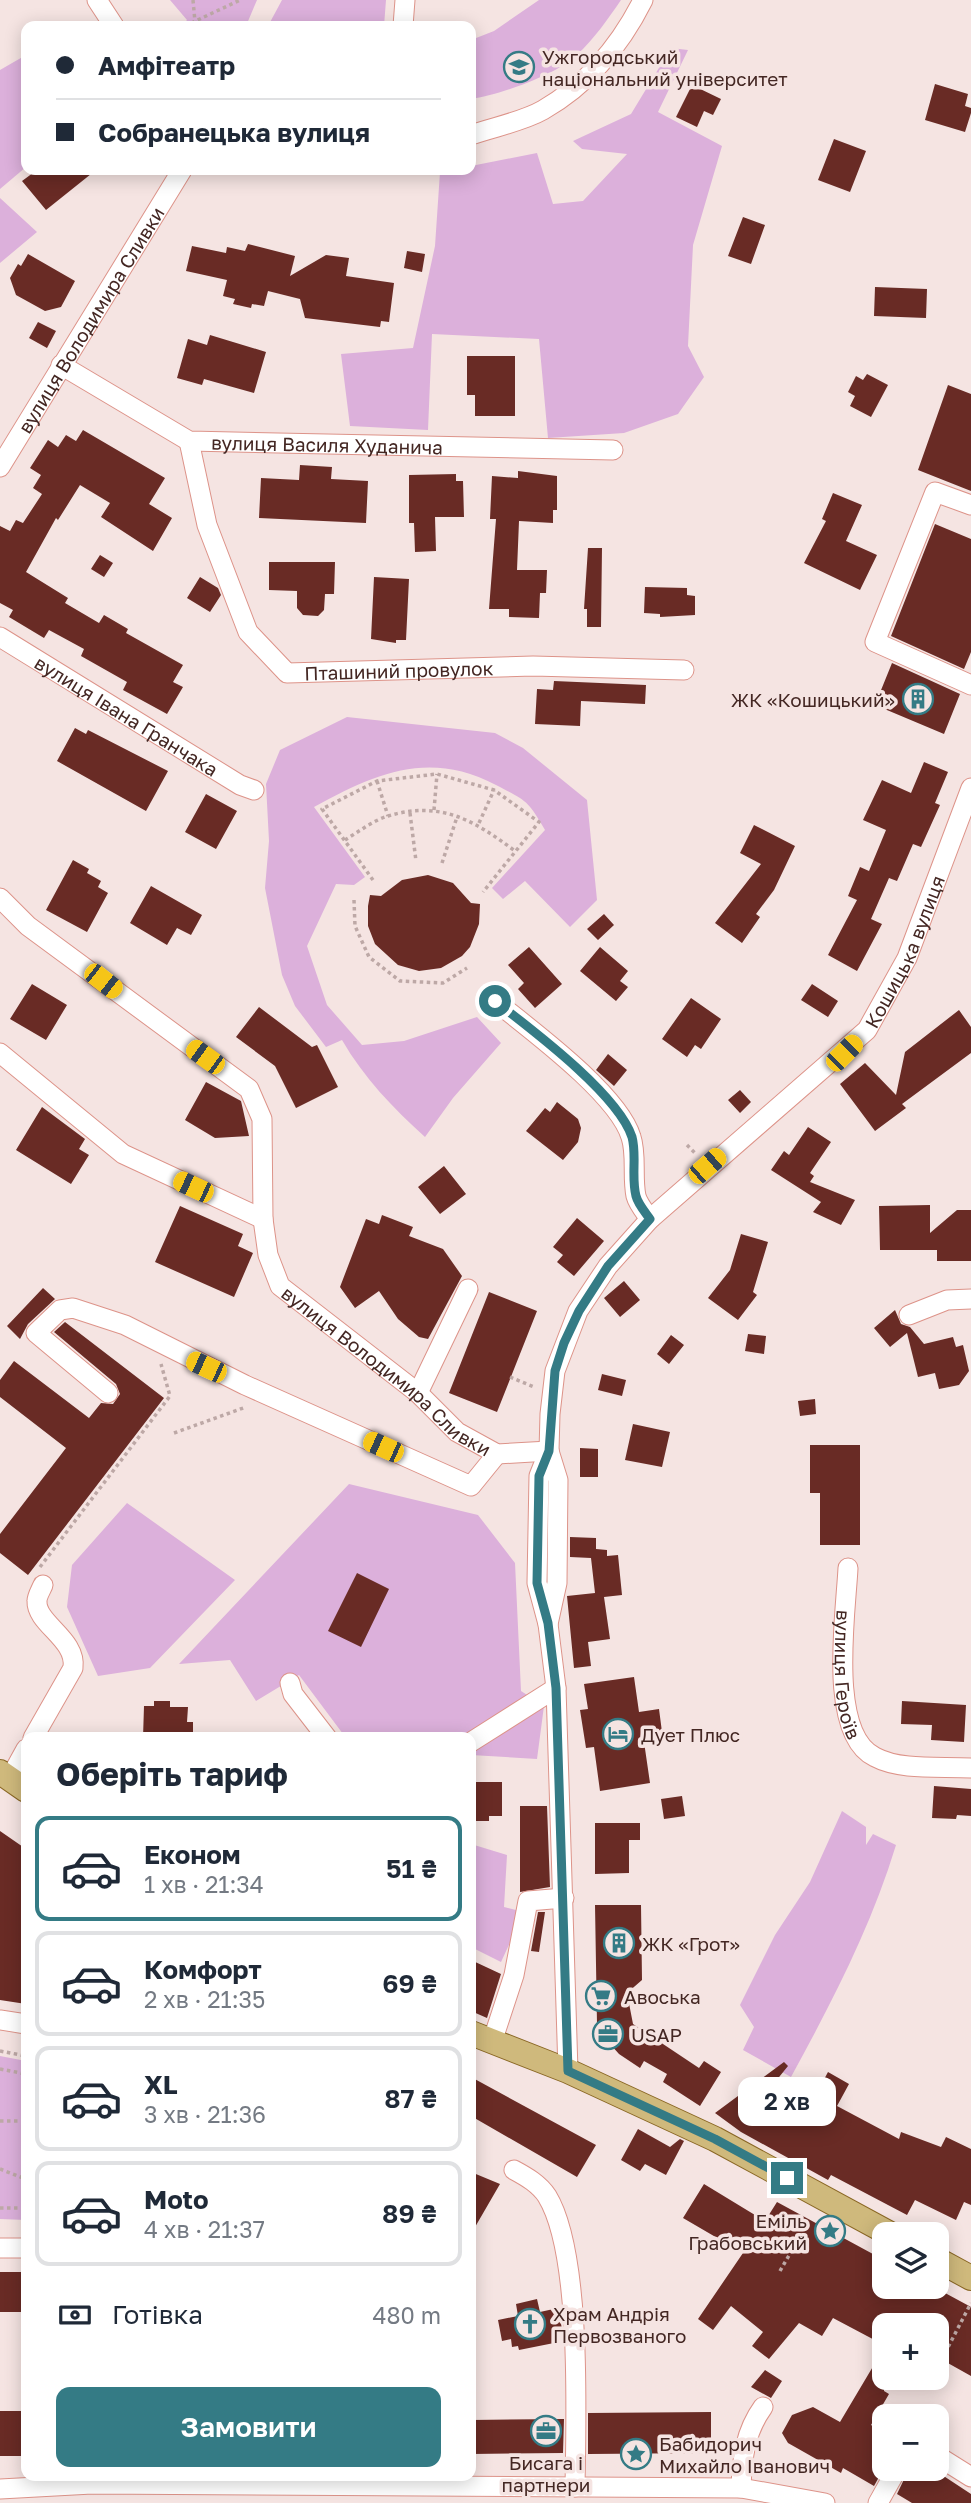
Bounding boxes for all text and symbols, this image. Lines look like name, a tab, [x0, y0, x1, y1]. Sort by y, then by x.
place label: Ужгородський національний університет	[542, 45, 788, 90]
text: Амфітеатр	[98, 50, 235, 81]
school or university icon: Ужгородський національний університет	[502, 50, 536, 84]
text: Собранецька вулиця	[98, 117, 370, 148]
street label: вулиця Володимира Сливки	[12, 202, 168, 437]
street label: вулиця Василя Худанича	[211, 430, 443, 458]
street label: вулиця Івана Гранчака	[31, 650, 223, 780]
street label: Пташиний провулок	[304, 656, 494, 684]
building icon: ЖК «Кошицький»	[901, 682, 935, 716]
place label: ЖК «Кошицький»	[731, 688, 895, 711]
street label: Кошицька вулиця	[859, 872, 949, 1032]
car	[80, 960, 127, 1002]
route start	[479, 985, 511, 1017]
car	[822, 1031, 867, 1075]
car	[182, 1036, 229, 1078]
car	[685, 1144, 730, 1188]
car	[170, 1169, 217, 1205]
street label: вулиця Володимира Сливки	[278, 1281, 495, 1460]
car	[183, 1349, 230, 1385]
car	[360, 1429, 407, 1465]
street label: вулиця Героїв	[831, 1609, 866, 1743]
hotel icon: Дует Плюс	[601, 1717, 635, 1751]
place label: Дует Плюс	[641, 1723, 740, 1746]
text: Оберіть тариф	[56, 1755, 288, 1793]
icon: car	[60, 1837, 123, 1900]
text: Економ	[144, 1839, 241, 1870]
text: 51 ₴	[386, 1853, 437, 1884]
text: 1 хв · 21:34	[144, 1870, 264, 1898]
building icon: ЖК «Грот»	[602, 1926, 636, 1960]
place label: ЖК «Грот»	[642, 1932, 740, 1955]
icon: car	[60, 1952, 123, 2015]
text: Комфорт	[144, 1954, 262, 1985]
text: 69 ₴	[382, 1968, 437, 1999]
supermarket icon: Авоська	[584, 1979, 618, 2013]
text: 2 хв · 21:35	[144, 1985, 265, 2013]
place label: Авоська	[624, 1985, 701, 2008]
office icon: USAP	[591, 2017, 625, 2051]
place label: USAP	[631, 2023, 682, 2046]
icon: car	[60, 2067, 123, 2130]
text: XL	[144, 2069, 178, 2100]
callout: 2 хв	[738, 2076, 836, 2126]
text: 87 ₴	[384, 2083, 437, 2114]
text: 2 хв	[764, 2087, 810, 2115]
text: 3 хв · 21:36	[144, 2100, 266, 2128]
route end	[771, 2162, 803, 2194]
icon: car	[60, 2182, 123, 2245]
text: Moto	[144, 2184, 209, 2215]
text: 89 ₴	[382, 2198, 437, 2229]
place label: Еміль Грабовський	[688, 2209, 807, 2254]
place icon: Еміль Грабовський	[813, 2214, 847, 2248]
text: 4 хв · 21:37	[144, 2215, 265, 2243]
map controls	[872, 2222, 949, 2481]
button: layers	[872, 2222, 949, 2299]
icon: cash	[56, 2296, 94, 2334]
text: Готівка	[112, 2299, 203, 2330]
text: 480 m	[373, 2301, 441, 2329]
place label: Храм Андрія Первозваного	[553, 2302, 686, 2347]
church icon: Храм Андрія Первозваного	[513, 2307, 547, 2341]
button: +	[872, 2313, 949, 2390]
button: Замовити	[56, 2387, 441, 2467]
button: −	[872, 2404, 949, 2481]
office icon: Бисага і партнери	[529, 2414, 563, 2448]
place label: Бабидорич Михайло Іванович	[659, 2432, 830, 2477]
place icon: Бабидорич Михайло Іванович	[619, 2437, 653, 2471]
place label: Бисага і партнери	[502, 2451, 590, 2496]

